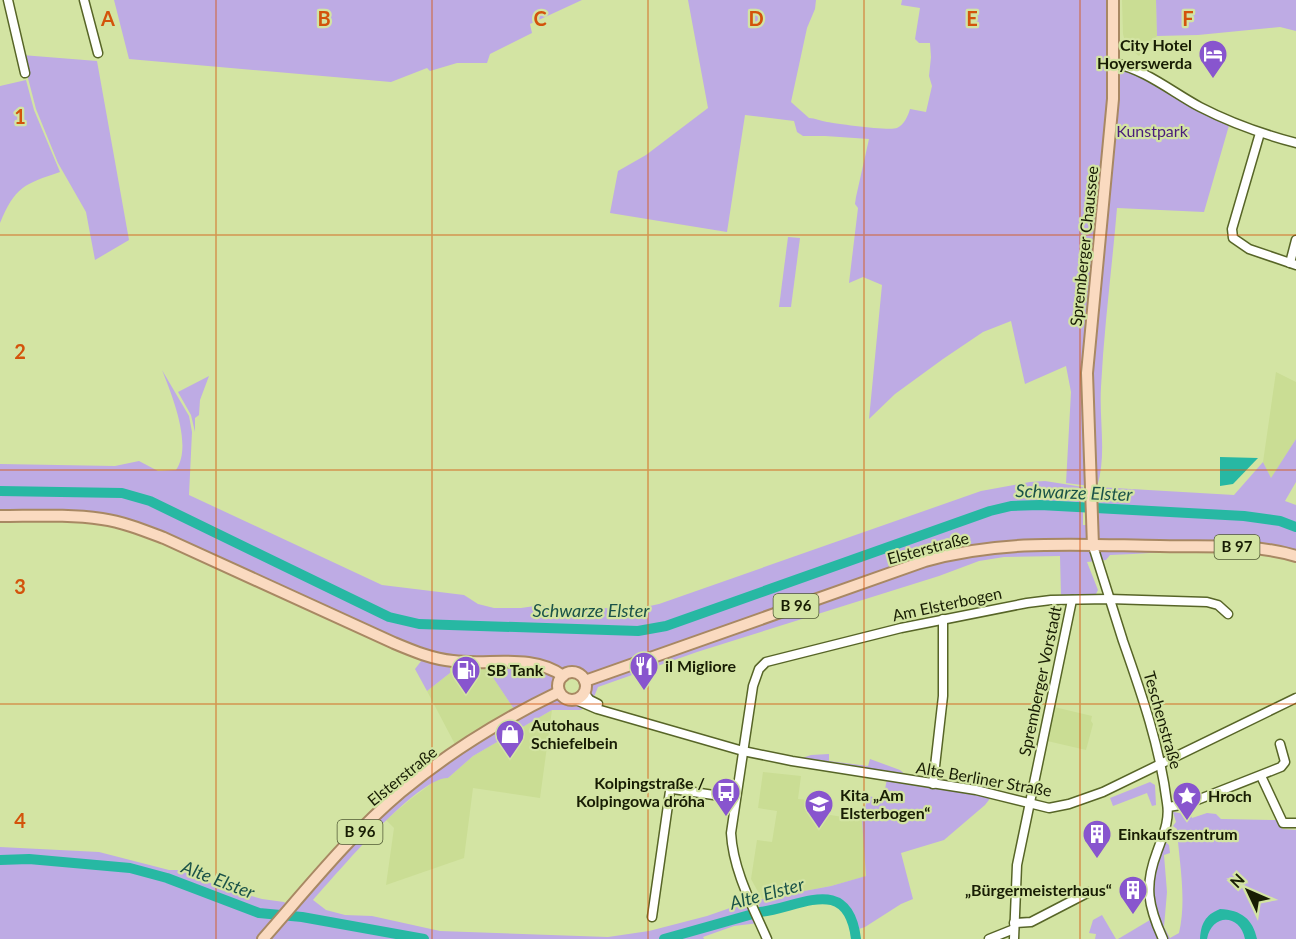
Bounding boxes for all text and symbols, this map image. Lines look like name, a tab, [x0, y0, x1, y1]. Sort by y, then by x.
text: A	[100, 6, 115, 30]
text: B	[317, 6, 331, 30]
text: C	[533, 6, 547, 30]
text: D	[748, 6, 764, 30]
text: E	[966, 6, 978, 30]
text: F	[1182, 6, 1194, 30]
place label: City Hotel Hoyerswerda	[1097, 35, 1192, 72]
hotel icon: City Hotel Hoyerswerda	[1197, 38, 1229, 80]
text: 1	[14, 104, 26, 128]
park label: Kunstpark	[1116, 121, 1189, 140]
street label: Spremberger Chaussee	[1066, 165, 1101, 327]
text: 2	[14, 339, 26, 363]
water label: Schwarze Elster	[1015, 479, 1134, 505]
street label: Elsterstraße	[885, 527, 971, 568]
road number: B 97	[1214, 535, 1260, 559]
text: 3	[14, 574, 26, 598]
street label: Am Elsterbogen	[890, 583, 1003, 624]
road number: B 96	[774, 594, 818, 618]
water label: Schwarze Elster	[533, 599, 650, 621]
street label: Spremberger Vorstadt	[1014, 604, 1065, 758]
restaurant icon: il Migliore	[628, 650, 660, 692]
fuel station icon: SB Tank	[450, 654, 482, 696]
place label: il Migliore	[665, 656, 736, 675]
place label: SB Tank	[487, 660, 544, 679]
street label: Teschenstraße	[1140, 669, 1187, 771]
place label: Autohaus Schiefelbein	[530, 715, 618, 752]
shop icon: Autohaus Schiefelbein	[494, 718, 526, 760]
street label: Elsterstraße	[363, 742, 440, 809]
street label: Alte Berliner Straße	[915, 757, 1053, 800]
place label: Kolpingstraße / Kolpingowa dróha	[576, 773, 705, 810]
bus stop icon: Kolpingstraße / Kolpingowa dróha	[710, 776, 742, 818]
place icon: Hroch	[1171, 780, 1203, 822]
place label: Kita „Am Elsterbogen“	[840, 785, 931, 822]
place label: Hroch	[1208, 786, 1252, 805]
school or university icon: Kita „Am Elsterbogen“	[803, 788, 835, 830]
text: 4	[14, 808, 26, 832]
building icon: Einkaufszentrum	[1081, 818, 1113, 860]
road number: B 96	[338, 820, 382, 844]
place label: Einkaufszentrum	[1118, 824, 1238, 843]
water label: Alte Elster	[178, 855, 259, 903]
north arrow	[1218, 861, 1278, 921]
text: N	[1226, 869, 1248, 891]
water label: Alte Elster	[726, 872, 807, 914]
building icon: „Bürgermeisterhaus“	[1117, 874, 1149, 916]
place label: „Bürgermeisterhaus“	[965, 880, 1112, 899]

